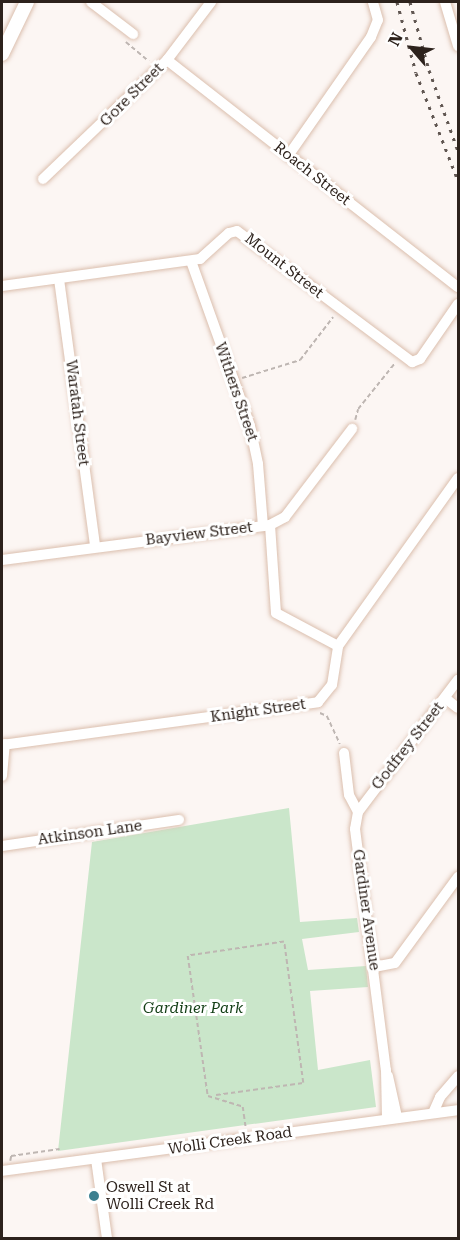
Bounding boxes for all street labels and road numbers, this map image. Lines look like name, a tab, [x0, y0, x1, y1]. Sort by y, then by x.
street label: Gore Street	[97, 60, 167, 130]
street label: Roach Street	[270, 139, 354, 209]
street label: Mount Street	[241, 230, 327, 302]
street label: Withers Street	[211, 340, 261, 444]
street label: Waratah Street	[62, 359, 92, 467]
street label: Bayview Street	[144, 519, 254, 549]
street label: Knight Street	[209, 695, 307, 727]
street label: Godfrey Street	[368, 699, 448, 793]
street label: Atkinson Lane	[37, 817, 143, 849]
street label: Gardiner Avenue	[349, 848, 383, 972]
street label: Wolli Creek Road	[167, 1123, 293, 1159]

